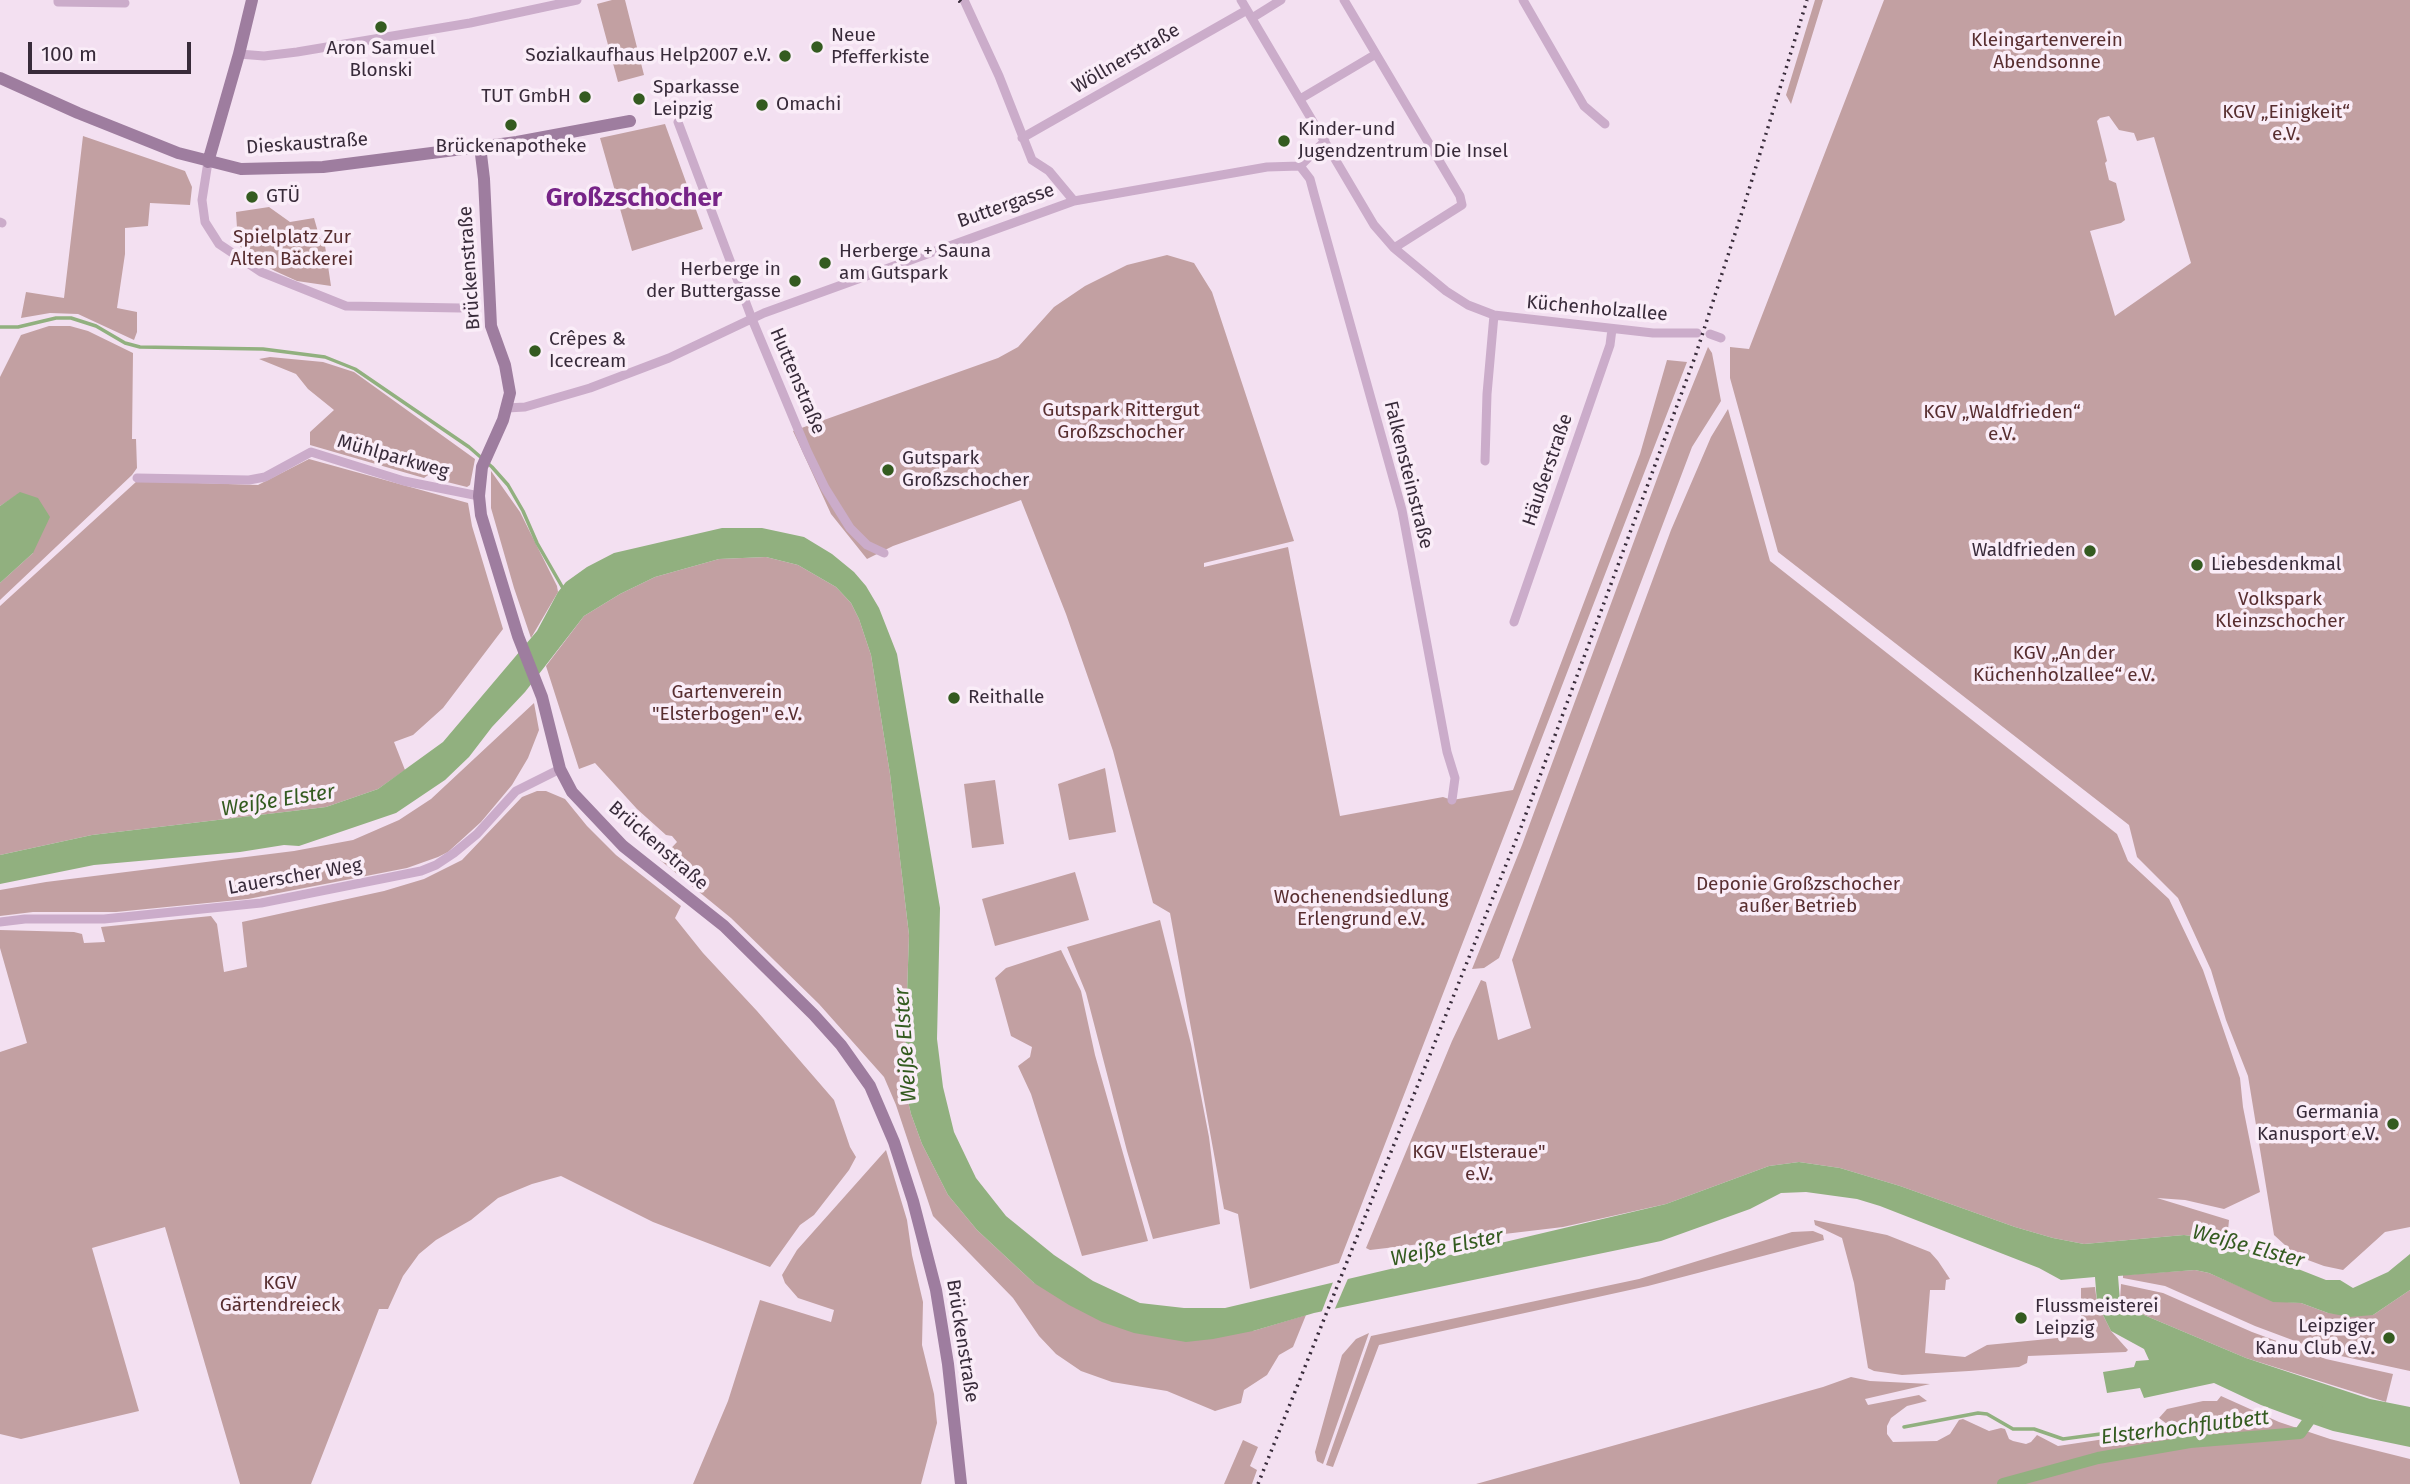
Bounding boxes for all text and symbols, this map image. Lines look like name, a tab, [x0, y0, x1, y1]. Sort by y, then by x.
marker: Aron Samuel Blonski	[373, 19, 389, 35]
street label: Wöllnerstraße	[1068, 19, 1184, 99]
place label: Neue Pfefferkiste	[831, 25, 930, 69]
scale bar	[32, 28, 194, 72]
park label: Kleingartenverein Abendsonne	[1971, 30, 2123, 74]
place label: Aron Samuel Blonski	[327, 38, 435, 82]
marker: Neue Pfefferkiste	[809, 39, 825, 55]
text: 100 m	[41, 41, 97, 67]
place label: Sozialkaufhaus Help2007 e.V.	[525, 45, 771, 67]
marker: Sozialkaufhaus Help2007 e.V.	[777, 48, 793, 64]
place label: Sparkasse Leipzig	[653, 77, 740, 121]
place label: TUT GmbH	[481, 86, 571, 108]
marker: TUT GmbH	[577, 89, 593, 105]
marker: Sparkasse Leipzig	[631, 91, 647, 107]
place label: Omachi	[776, 94, 841, 116]
marker: Omachi	[754, 97, 770, 113]
park label: KGV „Einigkeit“ e.V.	[2222, 102, 2350, 146]
marker: Brückenapotheke	[503, 117, 519, 133]
place label: Kinder-und Jugendzentrum Die Insel	[1298, 119, 1508, 163]
street label: Dieskaustraße	[245, 128, 369, 160]
marker: Kinder-und Jugendzentrum Die Insel	[1276, 133, 1292, 149]
place label: Brückenapotheke	[435, 136, 587, 158]
street label: Buttergasse	[955, 179, 1057, 233]
district label: Großzschocher	[546, 183, 722, 215]
place label: GTÜ	[266, 186, 300, 208]
marker: GTÜ	[244, 189, 260, 205]
street label: Brückenstraße	[454, 205, 486, 331]
park label: Spielplatz Zur Alten Bäckerei	[231, 227, 353, 271]
place label: Herberge + Sauna am Gutspark	[839, 241, 991, 285]
marker: Herberge + Sauna am Gutspark	[817, 255, 833, 271]
place label: Herberge in der Buttergasse	[646, 259, 781, 303]
marker: Herberge in der Buttergasse	[787, 273, 803, 289]
street label: Küchenholzallee	[1525, 291, 1669, 327]
street label: Huttenstraße	[764, 324, 830, 438]
place label: Crêpes & Icecream	[549, 329, 626, 373]
marker: Crêpes & Icecream	[527, 343, 543, 359]
street label: Falkensteinstraße	[1379, 399, 1437, 551]
park label: Gutspark Rittergut Großzschocher	[1042, 400, 1200, 444]
park label: KGV „Waldfrieden“ e.V.	[1923, 402, 2081, 446]
street label: Häußerstraße	[1518, 411, 1578, 529]
street label: Mühlparkweg	[335, 430, 451, 484]
place label: Gutspark Großzschocher	[902, 448, 1029, 492]
marker: Gutspark Großzschocher	[880, 462, 896, 478]
place label: Waldfrieden	[1972, 540, 2076, 562]
marker: Waldfrieden	[2082, 543, 2098, 559]
place label: Liebesdenkmal	[2211, 554, 2341, 576]
marker: Liebesdenkmal	[2189, 557, 2205, 573]
park label: Volkspark Kleinzschocher	[2215, 589, 2345, 633]
park label: KGV „An der Küchenholzallee“ e.V.	[1973, 643, 2155, 687]
park label: Gartenverein "Elsterbogen" e.V.	[652, 682, 802, 726]
place label: Reithalle	[968, 687, 1044, 709]
marker: Reithalle	[946, 690, 962, 706]
water label: Weiße Elster	[219, 780, 337, 822]
street label: Brückenstraße	[604, 797, 712, 895]
street label: Lauerscher Weg	[226, 854, 364, 900]
park label: Deponie Großzschocher außer Betrieb	[1696, 874, 1900, 918]
park label: Wochenendsiedlung Erlengrund e.V.	[1274, 887, 1448, 931]
water label: Weiße Elster	[889, 987, 923, 1103]
place label: Germania Kanusport e.V.	[2257, 1102, 2379, 1146]
marker: Germania Kanusport e.V.	[2385, 1116, 2401, 1132]
park label: KGV "Elsteraue" e.V.	[1412, 1142, 1546, 1186]
water label: Weiße Elster	[2189, 1220, 2307, 1274]
water label: Weiße Elster	[1388, 1224, 1506, 1272]
park label: KGV Gärtendreieck	[220, 1273, 340, 1317]
street label: Brückenstraße	[941, 1278, 983, 1404]
place label: Flussmeisterei Leipzig	[2035, 1296, 2159, 1340]
marker: Flussmeisterei Leipzig	[2013, 1310, 2029, 1326]
place label: Leipziger Kanu Club e.V.	[2255, 1316, 2375, 1360]
marker: Leipziger Kanu Club e.V.	[2381, 1330, 2397, 1346]
water label: Elsterhochflutbett	[2100, 1405, 2270, 1451]

